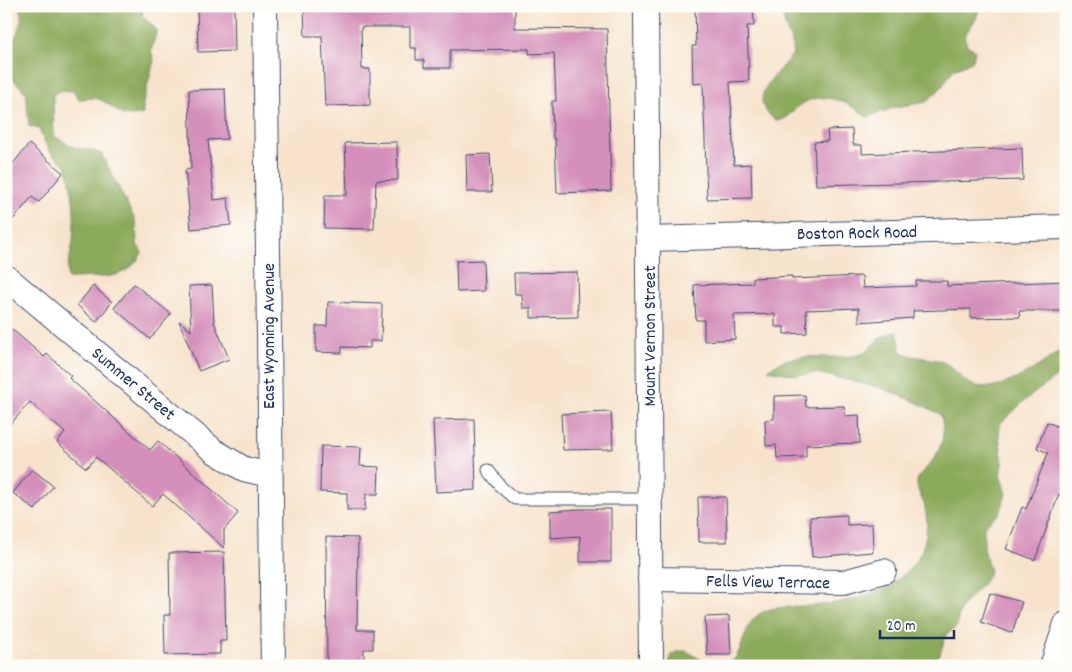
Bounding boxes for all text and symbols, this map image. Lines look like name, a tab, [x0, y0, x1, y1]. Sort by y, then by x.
street label: Boston Rock Road	[797, 221, 917, 248]
street label: East Wyoming Avenue	[258, 263, 283, 409]
street label: Mount Vernon Street	[639, 265, 664, 407]
street label: Summer Street	[85, 342, 180, 428]
street label: Fells View Terrace	[706, 570, 830, 597]
scale bar	[880, 607, 953, 639]
text: 20 m	[887, 616, 915, 638]

